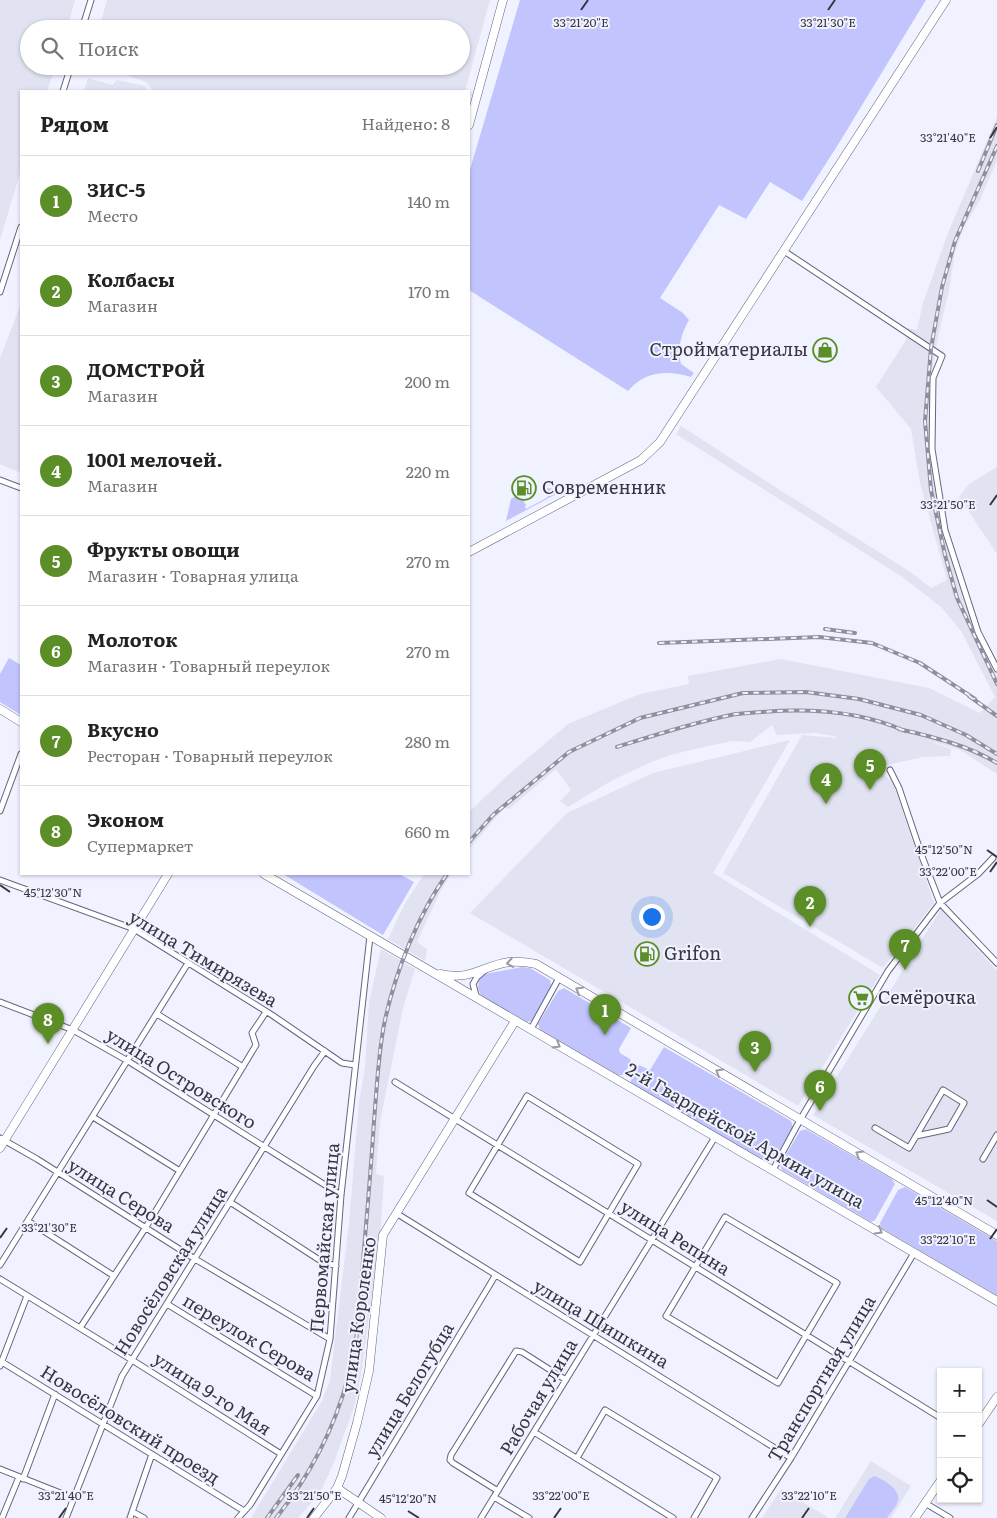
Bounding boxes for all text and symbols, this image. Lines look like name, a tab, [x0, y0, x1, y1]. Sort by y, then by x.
text: 33°21'20"E	[553, 13, 609, 31]
text: 33°21'30"E	[800, 13, 856, 31]
search box	[20, 20, 470, 75]
icon: search	[38, 34, 66, 62]
text: Поиск	[78, 34, 139, 62]
text: Рядом	[40, 107, 109, 138]
text: Найдено: 8	[362, 111, 450, 135]
text: 33°21'40"E	[920, 128, 976, 146]
text: ЗИС-5	[87, 175, 145, 203]
text: 1	[53, 189, 59, 213]
text: 140 m	[407, 189, 450, 213]
text: Место	[87, 203, 138, 227]
text: Колбасы	[87, 265, 175, 293]
text: 2	[52, 279, 60, 303]
text: 170 m	[408, 279, 450, 303]
text: Магазин	[87, 293, 158, 317]
place label: Стройматериалы	[649, 335, 808, 362]
shop icon: Стройматериалы	[812, 337, 838, 363]
text: ДОМСТРОЙ	[87, 355, 205, 383]
text: 3	[52, 369, 60, 393]
text: 200 m	[405, 369, 450, 393]
text: Магазин	[87, 383, 158, 407]
text: 1001 мелочей.	[87, 445, 223, 473]
text: 4	[51, 459, 61, 483]
text: 220 m	[406, 459, 450, 483]
text: Магазин	[87, 473, 158, 497]
place label: Современник	[542, 473, 666, 500]
fuel station icon: Современник	[511, 475, 537, 501]
text: 33°21'50"E	[920, 495, 976, 513]
text: Фрукты овощи	[87, 535, 240, 563]
text: 5	[52, 549, 60, 573]
text: 270 m	[406, 549, 450, 573]
text: Магазин · Товарная улица	[87, 563, 299, 587]
text: Молоток	[87, 625, 178, 653]
text: 6	[51, 639, 61, 663]
text: 270 m	[406, 639, 450, 663]
text: Магазин · Товарный переулок	[87, 653, 330, 677]
text: Вкусно	[87, 715, 159, 743]
text: 7	[52, 729, 60, 753]
text: 280 m	[405, 729, 450, 753]
text: Ресторан · Товарный переулок	[87, 743, 333, 767]
pin: 5	[854, 749, 886, 790]
pin: 4	[810, 763, 842, 804]
text: Эконом	[87, 805, 164, 833]
text: 8	[51, 819, 61, 843]
text: 660 m	[405, 819, 450, 843]
text: Супермаркет	[87, 833, 193, 857]
text: 45°12'50"N	[915, 840, 973, 858]
text: 33°22'00"E	[919, 862, 977, 880]
text: 45°12'30"N	[24, 883, 82, 901]
pin: 2	[794, 886, 826, 927]
street label: улица Тимирязева	[124, 903, 284, 1013]
your location	[639, 904, 665, 930]
pin: 7	[889, 929, 921, 970]
place label: Grifon	[664, 939, 721, 966]
fuel station icon: Grifon	[634, 941, 660, 967]
one-way arrow	[506, 957, 514, 968]
place label: Семёрочка	[878, 983, 976, 1010]
supermarket icon: Семёрочка	[848, 985, 874, 1011]
one-way arrow	[575, 986, 584, 996]
pin: 1	[589, 994, 621, 1035]
pin: 8	[32, 1003, 64, 1044]
street label: улица Островского	[101, 1020, 262, 1135]
pin: 3	[739, 1031, 771, 1072]
one-way arrow	[552, 1038, 561, 1048]
street label: 2-й Гвардейской Армии улица	[621, 1055, 870, 1214]
one-way arrow	[715, 1068, 724, 1078]
pin: 6	[804, 1070, 836, 1111]
street label: Первомайская улица	[302, 1141, 345, 1334]
one-way arrow	[856, 1150, 865, 1160]
street label: улица Серова	[63, 1151, 181, 1239]
street label: Новосёловская улица	[107, 1180, 233, 1360]
text: 45°12'40"N	[915, 1191, 973, 1209]
street label: улица Репина	[616, 1192, 736, 1281]
text: 33°21'30"E	[21, 1218, 77, 1236]
one-way arrow	[874, 1225, 883, 1235]
text: 33°22'10"E	[920, 1230, 976, 1248]
street label: улица Короленко	[333, 1235, 382, 1395]
street label: улица Шишкина	[529, 1271, 675, 1374]
street label: переулок Серова	[178, 1286, 322, 1387]
street label: Транспортная улица	[760, 1289, 881, 1467]
street label: улица Белогубца	[358, 1316, 460, 1462]
street label: Рабочая улица	[492, 1333, 583, 1460]
street label: улица 9-го Мая	[148, 1344, 277, 1441]
street label: Новосёловский проезд	[36, 1357, 226, 1490]
map controls	[937, 1368, 982, 1503]
button: +	[937, 1368, 982, 1413]
button: −	[937, 1413, 982, 1458]
button: locate	[937, 1458, 982, 1503]
text: 33°21'40"E	[38, 1486, 94, 1504]
text: 33°21'50"E	[286, 1486, 342, 1504]
text: 33°22'00"E	[532, 1486, 590, 1504]
text: 33°22'10"E	[781, 1486, 837, 1504]
text: 45°12'20"N	[379, 1489, 437, 1507]

